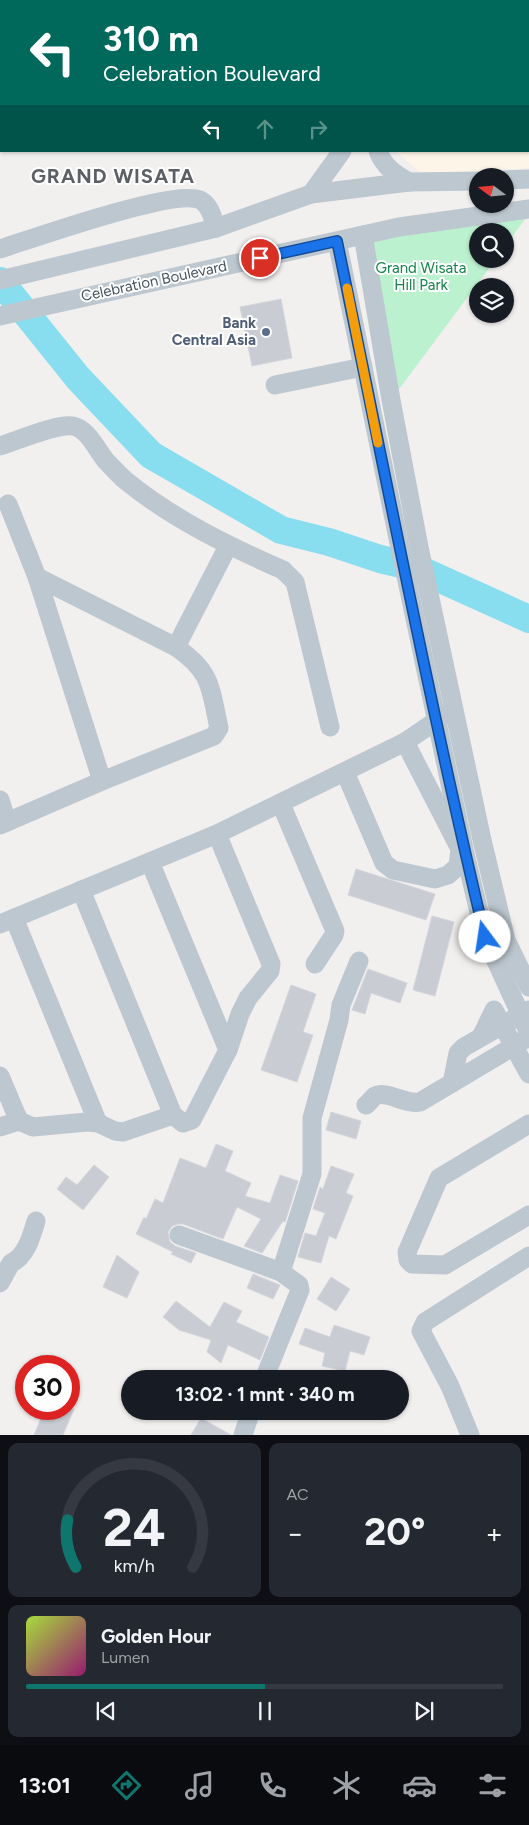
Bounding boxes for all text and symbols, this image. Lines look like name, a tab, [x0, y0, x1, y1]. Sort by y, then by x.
text: 310 m	[103, 18, 199, 60]
icon: left	[20, 20, 85, 85]
text: Celebration Boulevard	[103, 60, 321, 87]
icon: left	[198, 115, 226, 143]
icon: ahead	[251, 115, 279, 143]
icon: right	[304, 115, 332, 143]
district label: GRAND WISATA	[31, 164, 195, 188]
north arrow	[469, 168, 514, 212]
map controls	[469, 168, 514, 323]
button: search	[469, 223, 514, 268]
pin	[239, 237, 281, 279]
icon: arrive	[246, 244, 274, 272]
street label: Celebration Boulevard	[79, 257, 229, 305]
park label: Grand Wisata Hill Park	[376, 259, 466, 294]
button: layers	[469, 278, 514, 323]
place label: Bank Central Asia	[172, 314, 256, 349]
marker: Bank Central Asia	[260, 326, 272, 338]
position arrow	[458, 910, 510, 962]
speed limit sign: 30	[15, 1355, 80, 1420]
text: 13:02 · 1 mnt · 340 m	[175, 1383, 355, 1406]
text: AC	[287, 1485, 309, 1504]
text: 24	[103, 1497, 166, 1559]
text: 20°	[364, 1509, 425, 1555]
text: −	[287, 1516, 304, 1550]
text: +	[486, 1516, 503, 1550]
text: km/h	[114, 1555, 155, 1576]
text: Golden Hour	[101, 1625, 211, 1648]
text: Lumen	[101, 1648, 150, 1667]
icon: previous	[92, 1697, 120, 1725]
icon: pause	[251, 1697, 279, 1725]
icon: next	[410, 1697, 438, 1725]
icon: directions	[109, 1768, 144, 1803]
icon: music	[182, 1768, 217, 1803]
icon: phone	[255, 1768, 290, 1803]
icon: climate	[329, 1768, 364, 1803]
icon: car	[402, 1768, 437, 1803]
icon: filters	[475, 1768, 510, 1803]
text: 13:01	[19, 1772, 71, 1799]

